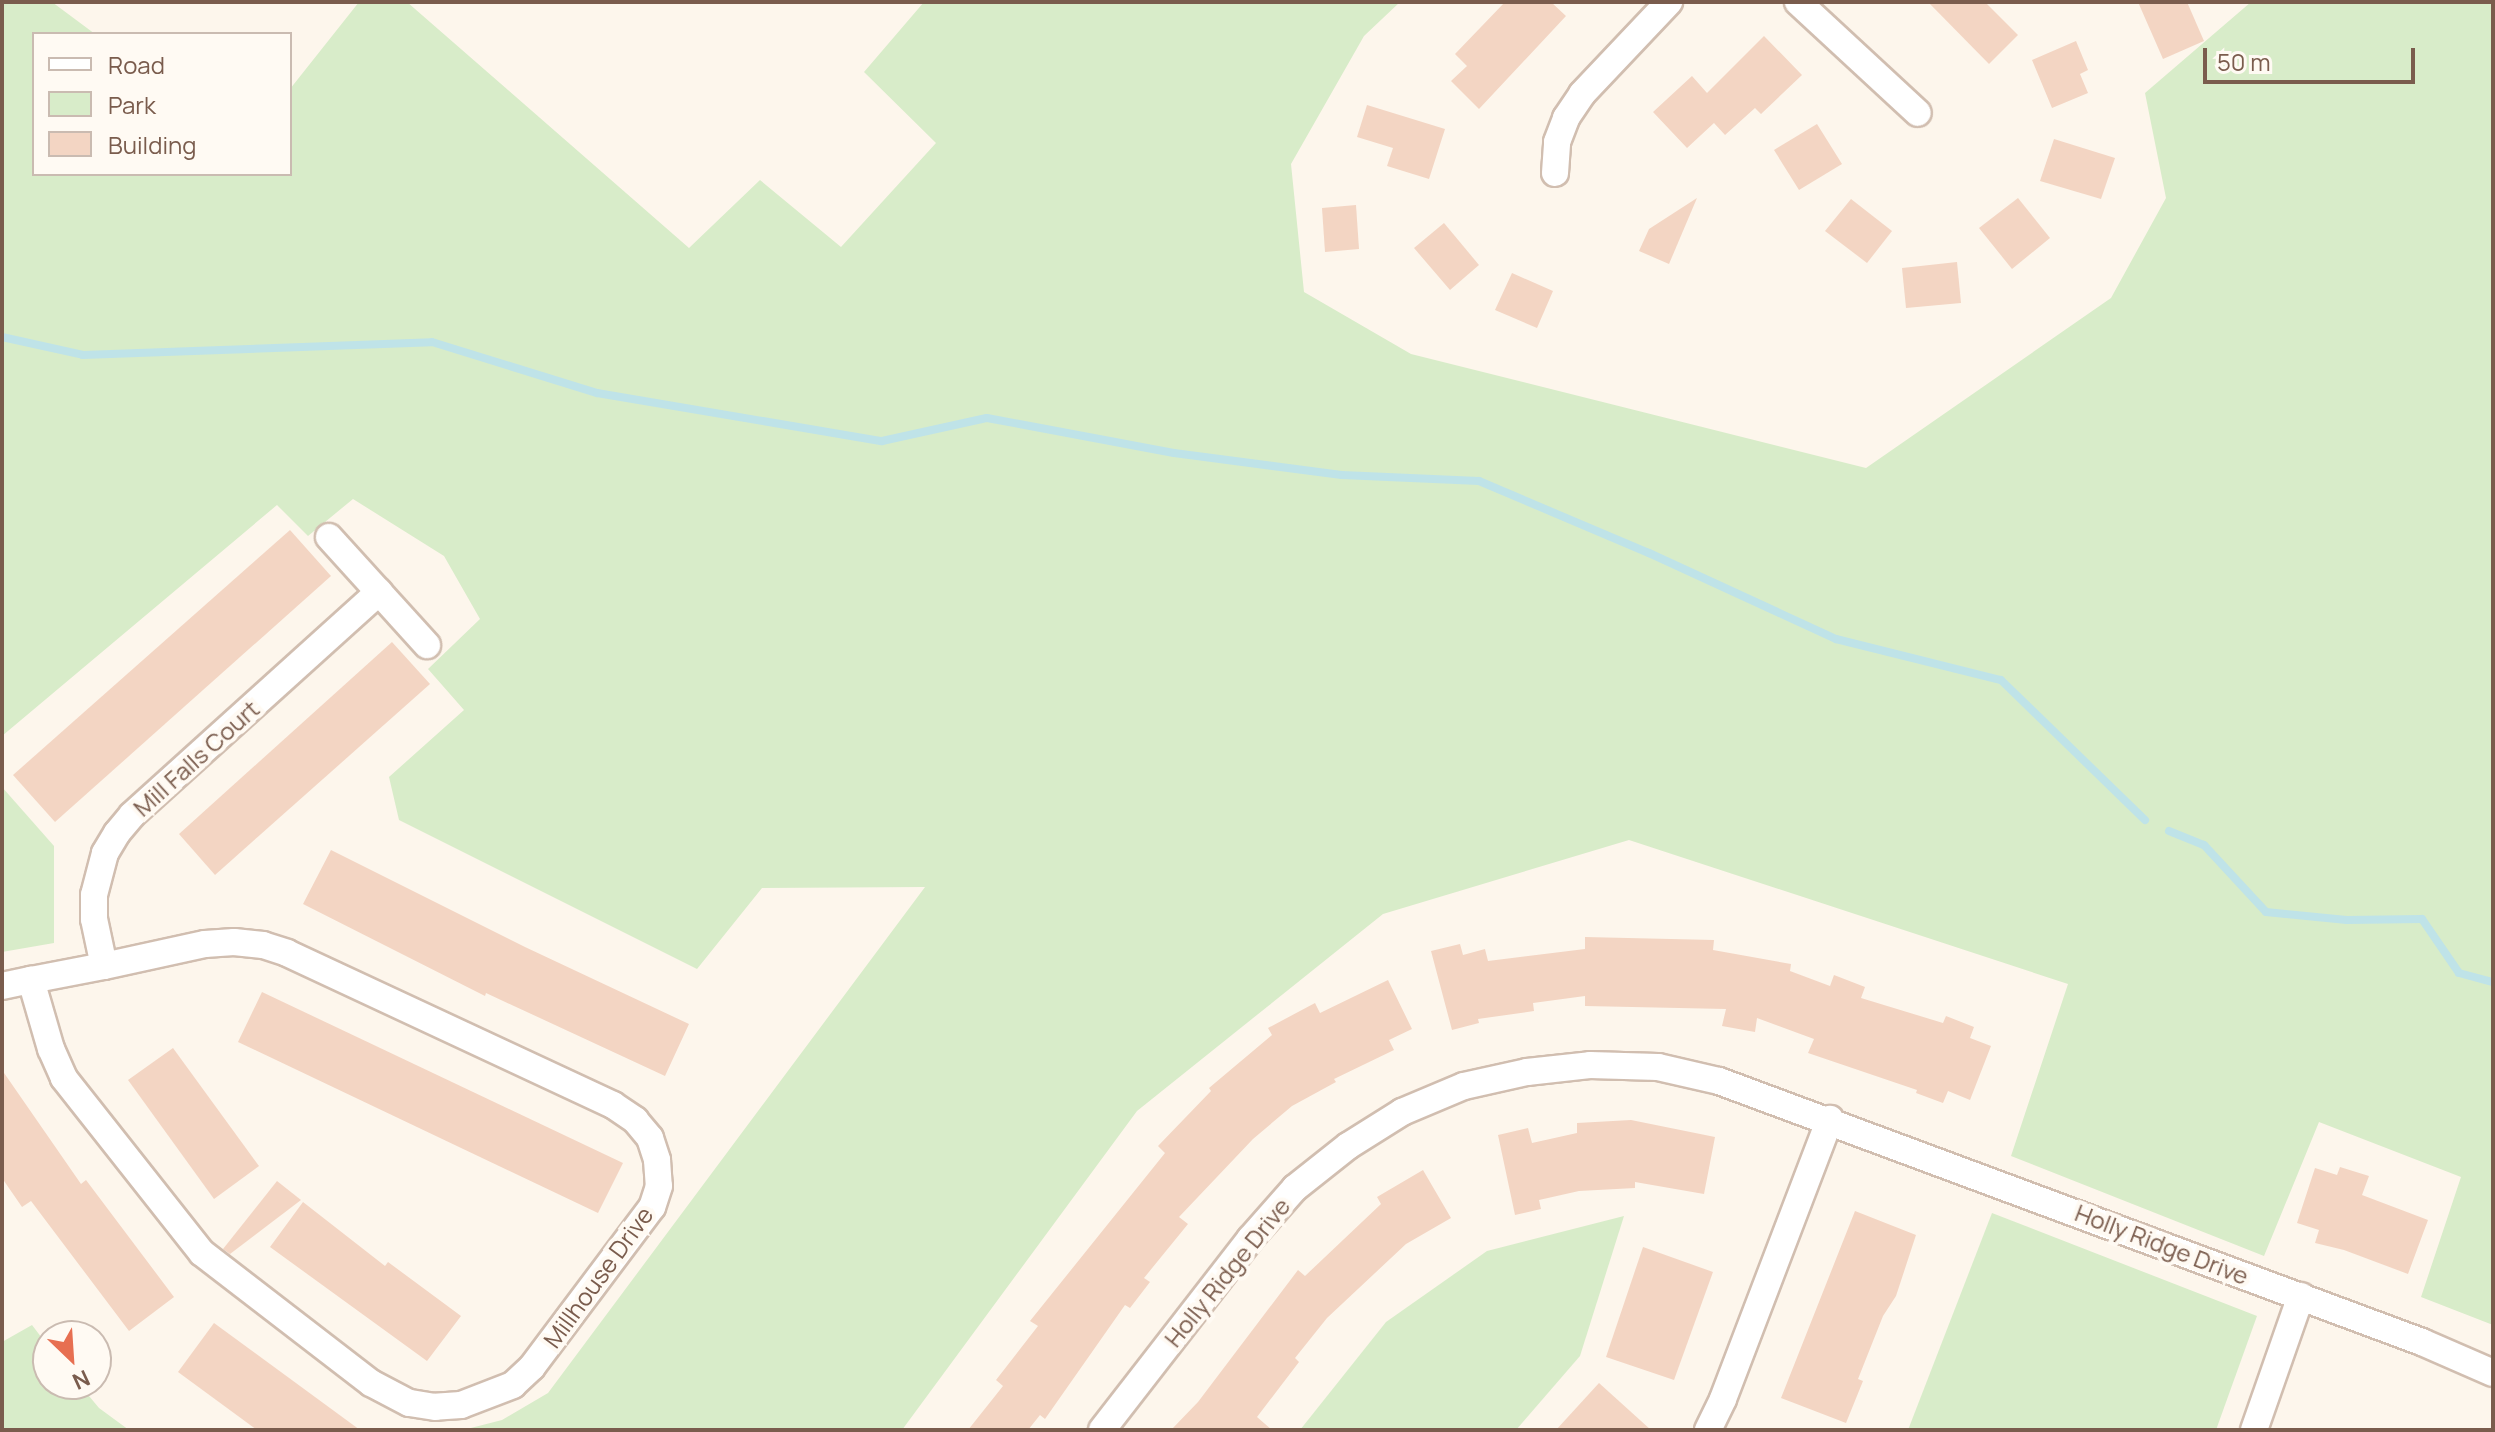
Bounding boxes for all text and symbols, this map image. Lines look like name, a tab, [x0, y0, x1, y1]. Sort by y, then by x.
legend	[32, 32, 292, 176]
scale bar	[2207, 32, 2419, 82]
text: 50 m	[2217, 45, 2271, 78]
text: Road	[108, 48, 165, 81]
text: Park	[108, 88, 156, 121]
text: Building	[108, 128, 196, 161]
street label: Mill Falls Court	[127, 694, 265, 822]
street label: Holly Ridge Drive	[1158, 1192, 1296, 1352]
street label: Holly Ridge Drive	[2071, 1198, 2253, 1290]
street label: Millhouse Drive	[537, 1201, 659, 1353]
north arrow	[32, 1320, 112, 1400]
text: N	[68, 1363, 95, 1397]

